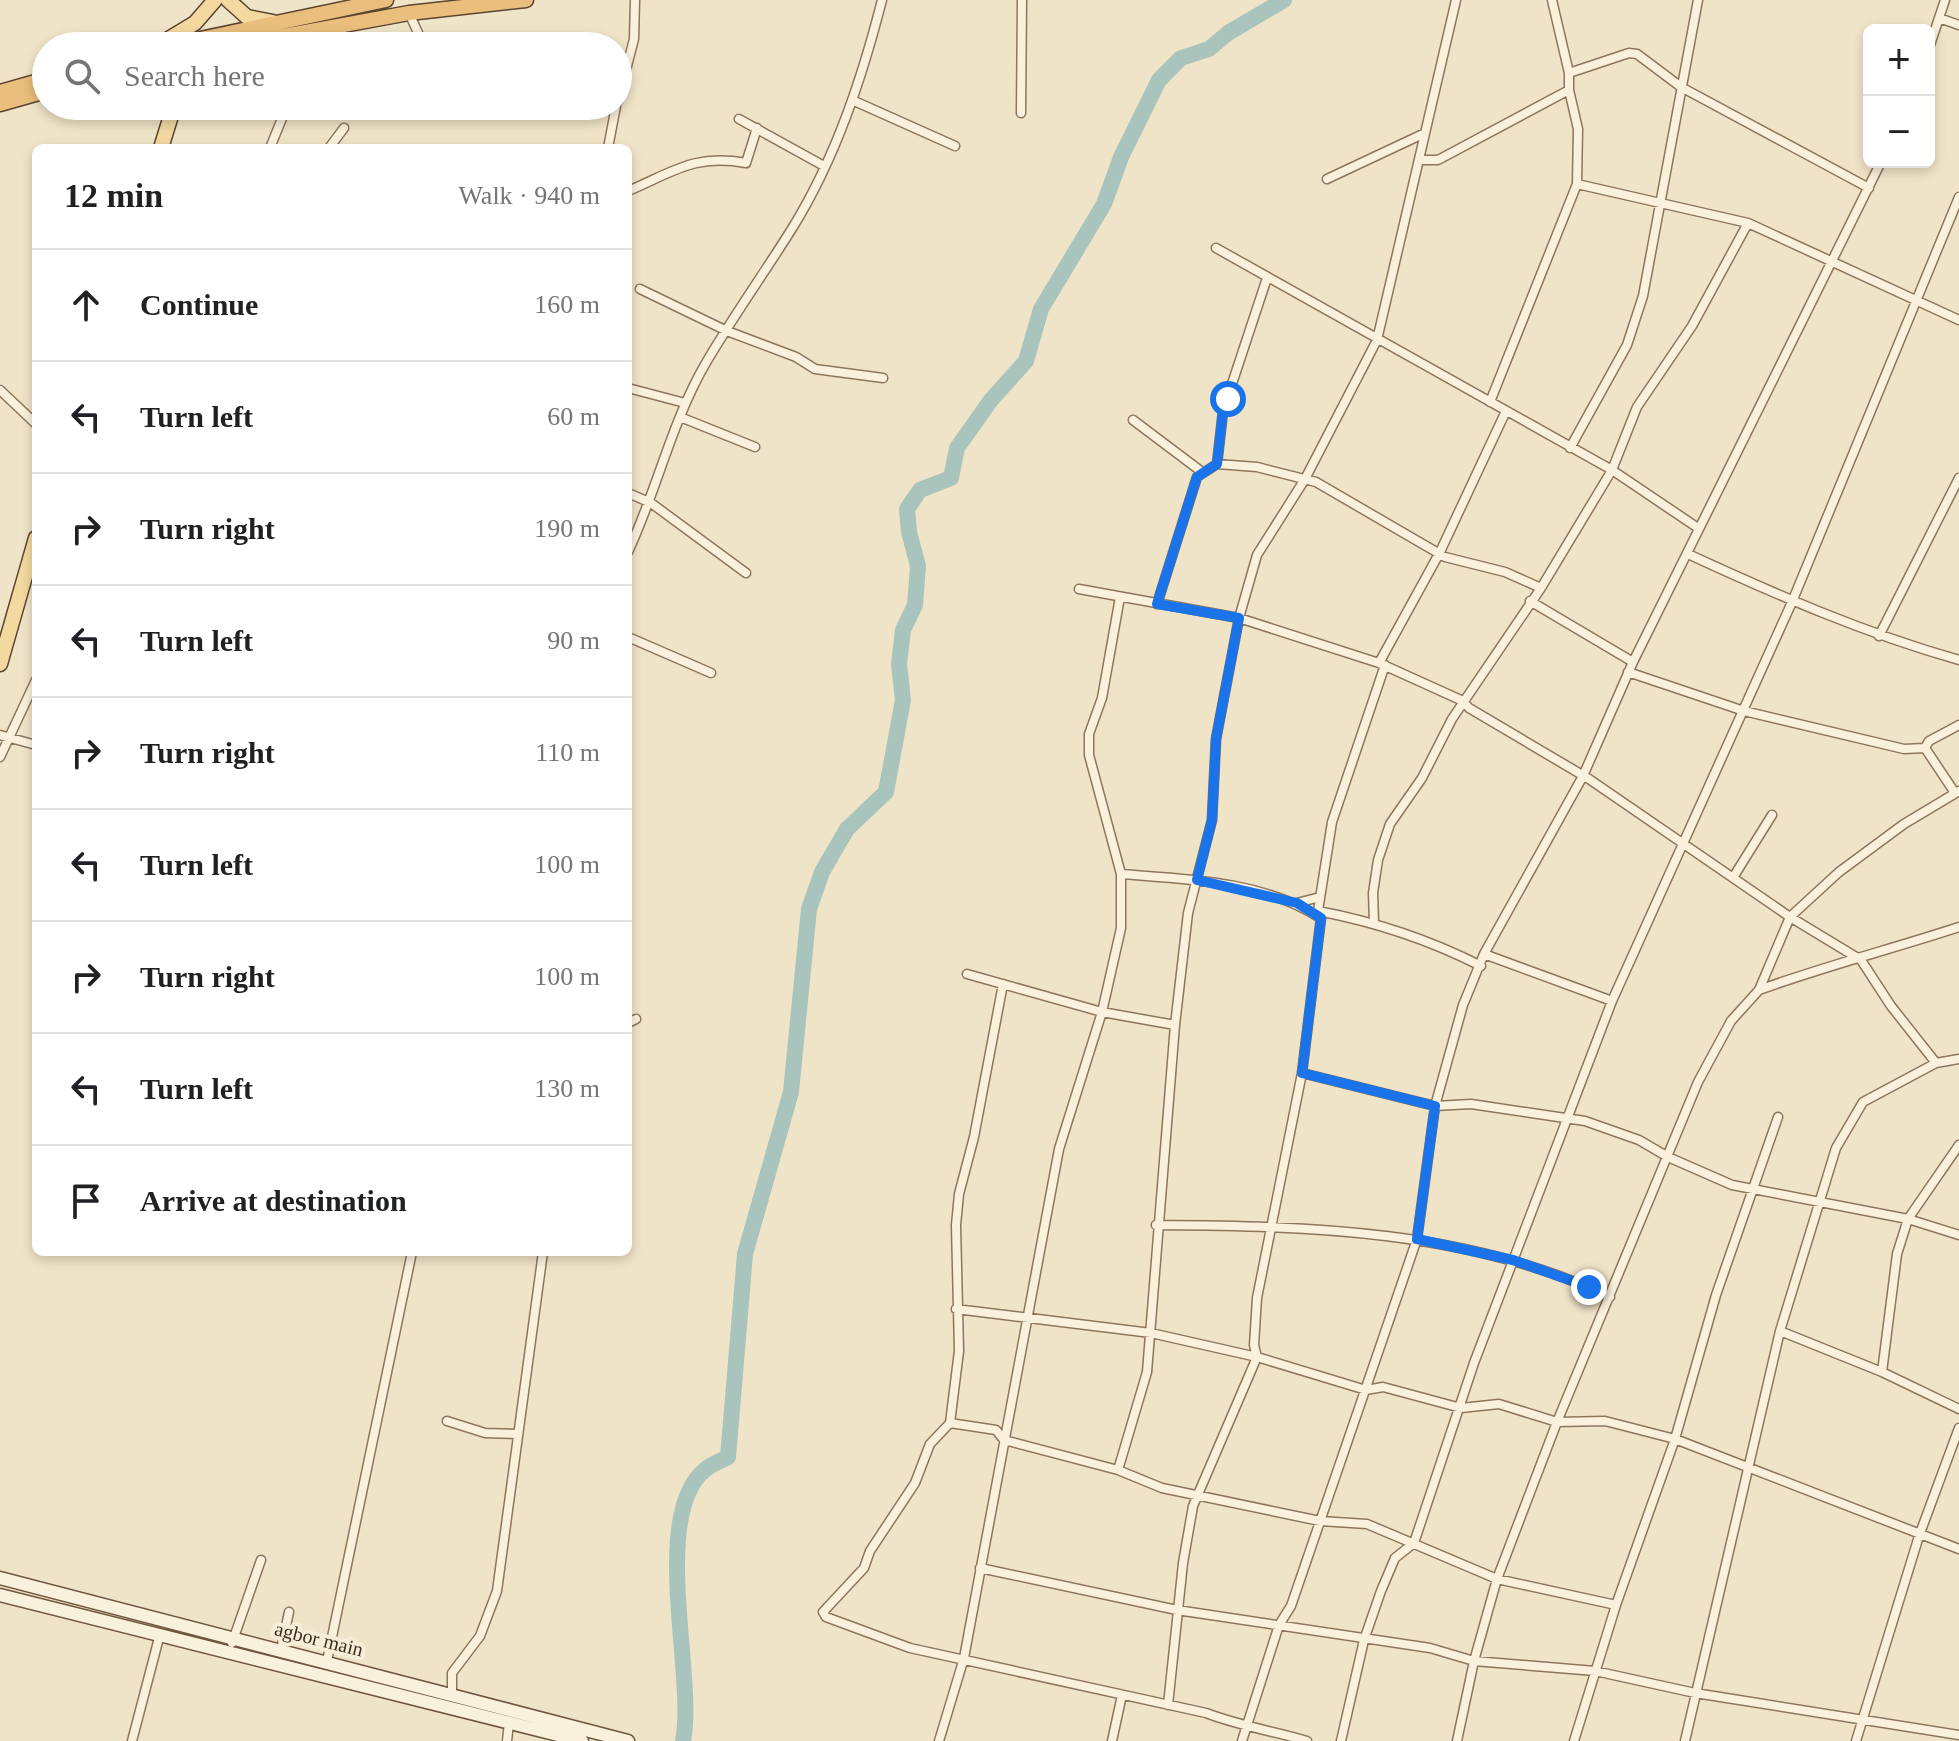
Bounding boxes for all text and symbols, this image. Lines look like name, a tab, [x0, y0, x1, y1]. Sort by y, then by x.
map controls	[1863, 24, 1935, 168]
button: +	[1863, 24, 1935, 96]
search box	[32, 32, 632, 120]
icon: search	[60, 54, 104, 98]
text: Search here	[124, 59, 265, 92]
button: −	[1863, 96, 1935, 168]
text: 12 min	[64, 177, 163, 214]
text: Walk · 940 m	[458, 181, 600, 210]
icon: ahead	[64, 283, 108, 327]
text: Continue	[140, 288, 258, 321]
text: 160 m	[534, 290, 600, 319]
route start	[1210, 381, 1246, 417]
icon: left	[64, 395, 108, 439]
text: Turn left	[140, 400, 253, 433]
text: 60 m	[547, 402, 600, 431]
icon: right	[64, 507, 108, 551]
text: Turn right	[140, 512, 275, 545]
text: 190 m	[534, 514, 600, 543]
icon: left	[64, 619, 108, 663]
text: Turn left	[140, 624, 253, 657]
text: 90 m	[547, 626, 600, 655]
icon: right	[64, 731, 108, 775]
text: Turn right	[140, 736, 275, 769]
text: 110 m	[535, 738, 600, 767]
icon: left	[64, 843, 108, 887]
text: Turn left	[140, 848, 253, 881]
text: 100 m	[534, 850, 600, 879]
icon: right	[64, 955, 108, 999]
text: Turn right	[140, 960, 275, 993]
text: 100 m	[534, 962, 600, 991]
icon: left	[64, 1067, 108, 1111]
text: Turn left	[140, 1072, 253, 1105]
text: 130 m	[534, 1074, 600, 1103]
icon: arrive	[64, 1179, 108, 1223]
text: Arrive at destination	[140, 1184, 407, 1217]
route end	[1571, 1269, 1607, 1305]
street label: agbor main	[272, 1617, 366, 1662]

